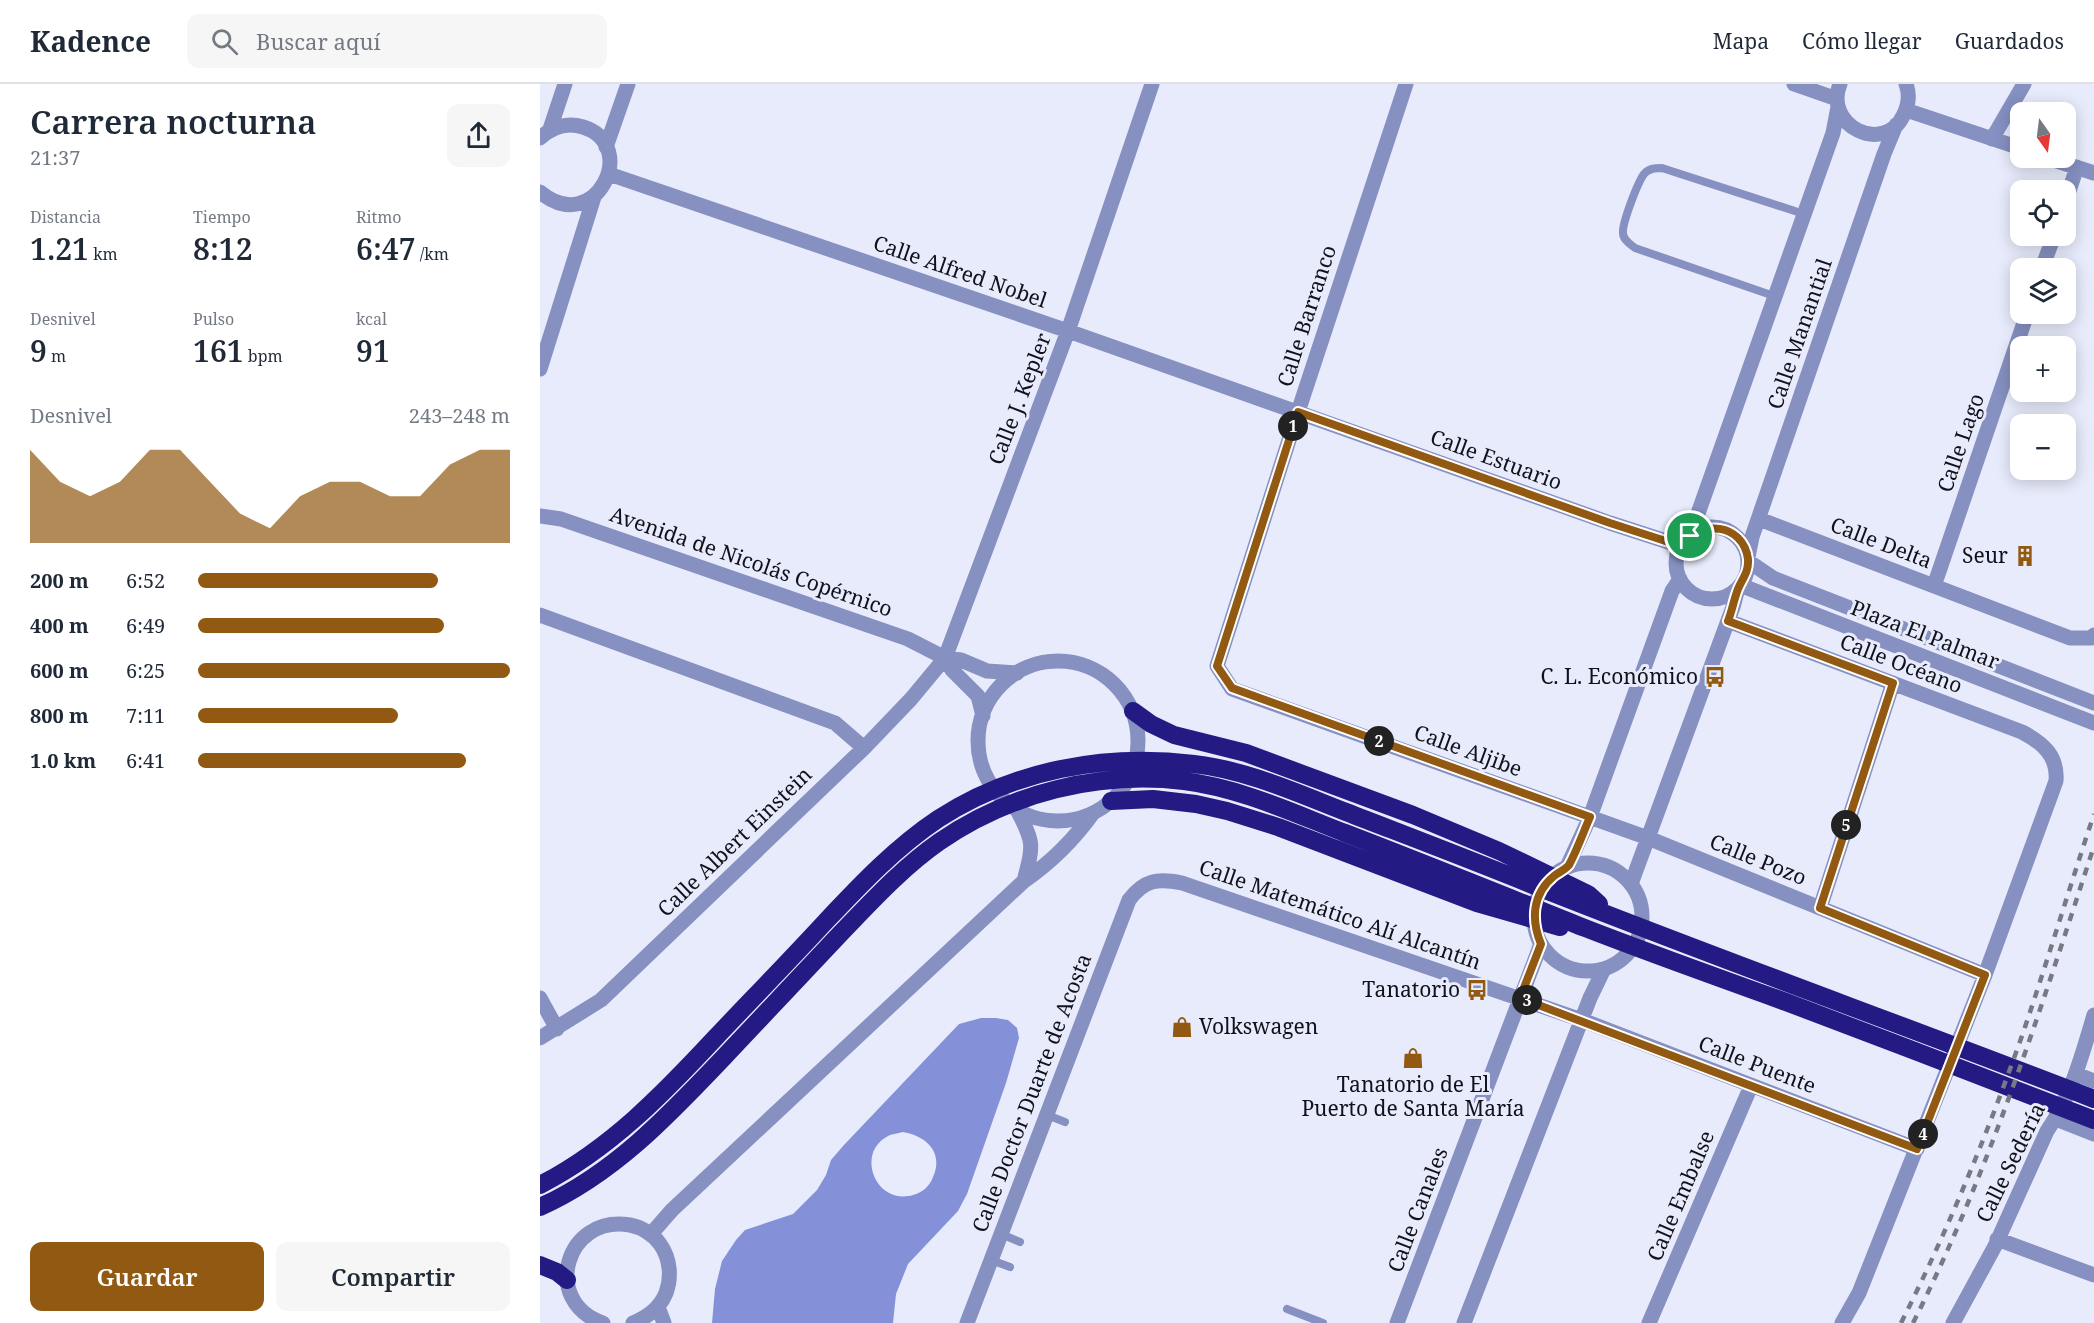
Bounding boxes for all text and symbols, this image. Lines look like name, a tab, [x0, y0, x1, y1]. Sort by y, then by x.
search box	[187, 14, 607, 68]
text: Kadence	[30, 22, 151, 60]
icon: search	[208, 25, 241, 58]
text: Buscar aquí	[256, 26, 380, 56]
text: Mapa	[1713, 27, 1769, 55]
text: Cómo llegar	[1802, 27, 1922, 55]
text: Guardados	[1955, 27, 2064, 55]
text: Carrera nocturna	[30, 99, 317, 144]
north arrow	[2010, 102, 2076, 168]
map controls	[2010, 102, 2076, 480]
button: share	[447, 104, 510, 167]
text: 21:37	[30, 144, 80, 171]
button: locate	[2010, 180, 2076, 246]
text: Distancia	[30, 206, 101, 228]
text: Tiempo	[193, 206, 251, 228]
text: Ritmo	[356, 206, 402, 228]
text: 1.21	[30, 228, 89, 269]
text: 8:12	[193, 228, 253, 269]
text: 6:47	[356, 228, 416, 269]
street label: Calle Alfred Nobel	[870, 228, 1051, 314]
street label: Calle Barranco	[1270, 241, 1342, 390]
text: km	[89, 243, 118, 265]
text: /km	[416, 243, 449, 265]
street label: Calle Manantial	[1760, 254, 1838, 413]
button: layers	[2010, 258, 2076, 324]
text: Desnivel	[30, 308, 96, 330]
text: Pulso	[193, 308, 234, 330]
text: kcal	[356, 308, 387, 330]
street label: Calle J. Kepler	[981, 329, 1057, 468]
text: 9	[30, 330, 47, 371]
text: 161	[193, 330, 244, 371]
text: 91	[356, 330, 390, 371]
button: +	[2010, 336, 2076, 402]
text: m	[47, 345, 66, 367]
text: bpm	[244, 345, 283, 367]
street label: Calle Lago	[1930, 390, 1990, 496]
text: Desnivel	[30, 402, 112, 429]
text: 243–248 m	[409, 402, 510, 429]
pin: 1	[1278, 411, 1308, 441]
button: −	[2010, 414, 2076, 480]
text: 1	[1288, 415, 1298, 437]
street label: Calle Estuario	[1427, 422, 1566, 496]
street label: Avenida de Nicolás Copérnico	[606, 499, 896, 623]
pin	[1664, 510, 1715, 561]
street label: Calle Delta	[1827, 510, 1936, 574]
icon: arrive	[1673, 519, 1706, 552]
place label: Seur	[1962, 541, 2008, 569]
building icon: Seur	[2013, 544, 2037, 568]
text: 200 m	[30, 567, 89, 594]
text: 6:52	[126, 567, 165, 594]
street label: Plaza El Palmar	[1847, 593, 2004, 675]
text: 400 m	[30, 612, 89, 639]
text: 6:49	[126, 612, 165, 639]
street label: Calle Océano	[1836, 627, 1967, 699]
text: 600 m	[30, 657, 89, 684]
text: 6:25	[126, 657, 165, 684]
place label: C. L. Económico	[1540, 662, 1698, 690]
bus stop icon: C. L. Económico	[1703, 665, 1727, 689]
text: 800 m	[30, 702, 89, 729]
text: 7:11	[126, 702, 165, 729]
street label: Calle Aljibe	[1411, 718, 1526, 783]
pin: 2	[1364, 726, 1394, 756]
text: 2	[1374, 730, 1384, 752]
text: 1.0 km	[30, 747, 96, 774]
text: 6:41	[126, 747, 165, 774]
street label: Calle Albert Einstein	[651, 760, 818, 922]
pin: 5	[1831, 810, 1861, 840]
text: 5	[1841, 814, 1851, 836]
street label: Calle Pozo	[1706, 827, 1811, 891]
street label: Calle Matemático Alí Alcantín	[1196, 853, 1485, 976]
street label: Calle Doctor Duarte de Acosta	[965, 949, 1097, 1236]
place label: Tanatorio	[1362, 975, 1460, 1003]
bus stop icon: Tanatorio	[1465, 978, 1489, 1002]
pin: 3	[1512, 985, 1542, 1015]
text: 3	[1522, 989, 1532, 1011]
place label: Volkswagen	[1199, 1012, 1318, 1040]
shop icon: Volkswagen	[1170, 1015, 1194, 1039]
street label: Calle Puente	[1695, 1029, 1820, 1099]
shop icon: Tanatorio de El Puerto de Santa María	[1401, 1046, 1425, 1070]
place label: Tanatorio de El Puerto de Santa María	[1301, 1070, 1525, 1122]
street label: Calle Sedería	[1969, 1098, 2051, 1227]
pin: 4	[1908, 1119, 1938, 1149]
text: 4	[1918, 1123, 1928, 1145]
street label: Calle Embalse	[1640, 1126, 1720, 1265]
street label: Calle Canales	[1380, 1143, 1454, 1276]
button: Guardar	[30, 1242, 264, 1311]
button: Compartir	[276, 1242, 510, 1311]

